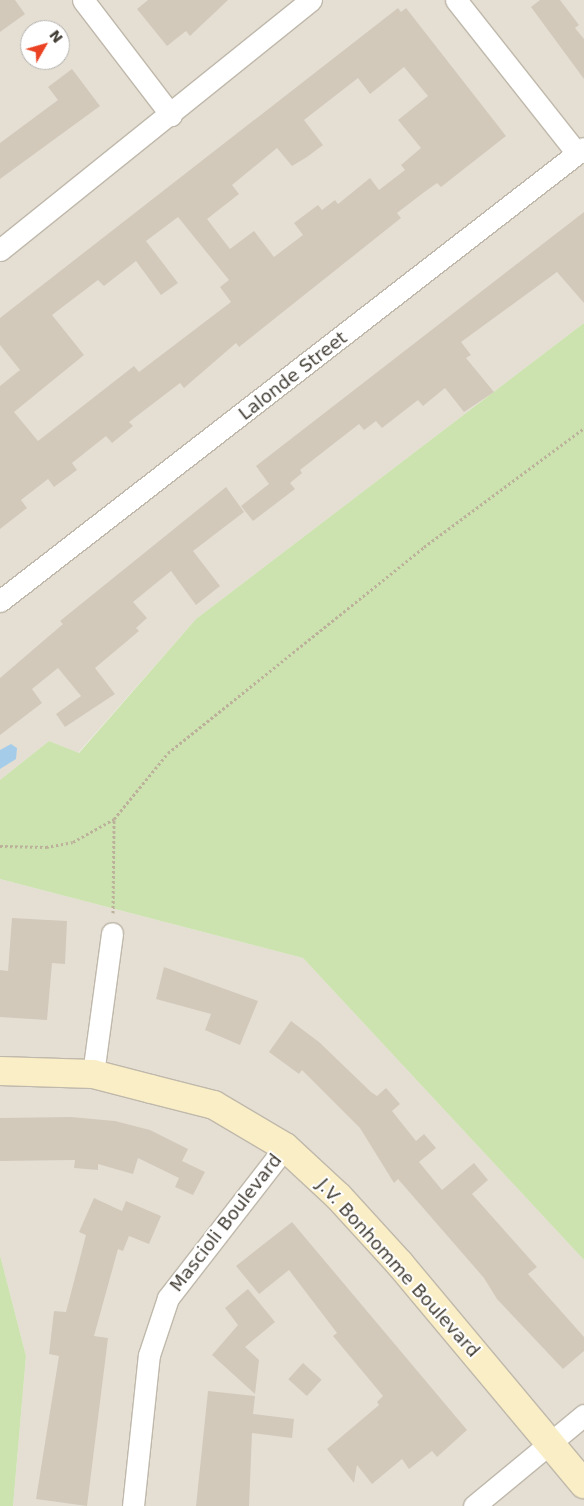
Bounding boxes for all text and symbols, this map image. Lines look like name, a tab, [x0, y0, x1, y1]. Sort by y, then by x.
north arrow	[20, 20, 70, 70]
text: N	[46, 27, 66, 46]
street label: Lalonde Street	[235, 327, 351, 425]
street label: Mascioli Boulevard	[166, 1150, 286, 1296]
street label: J.V. Bonhomme Boulevard	[312, 1174, 484, 1362]

